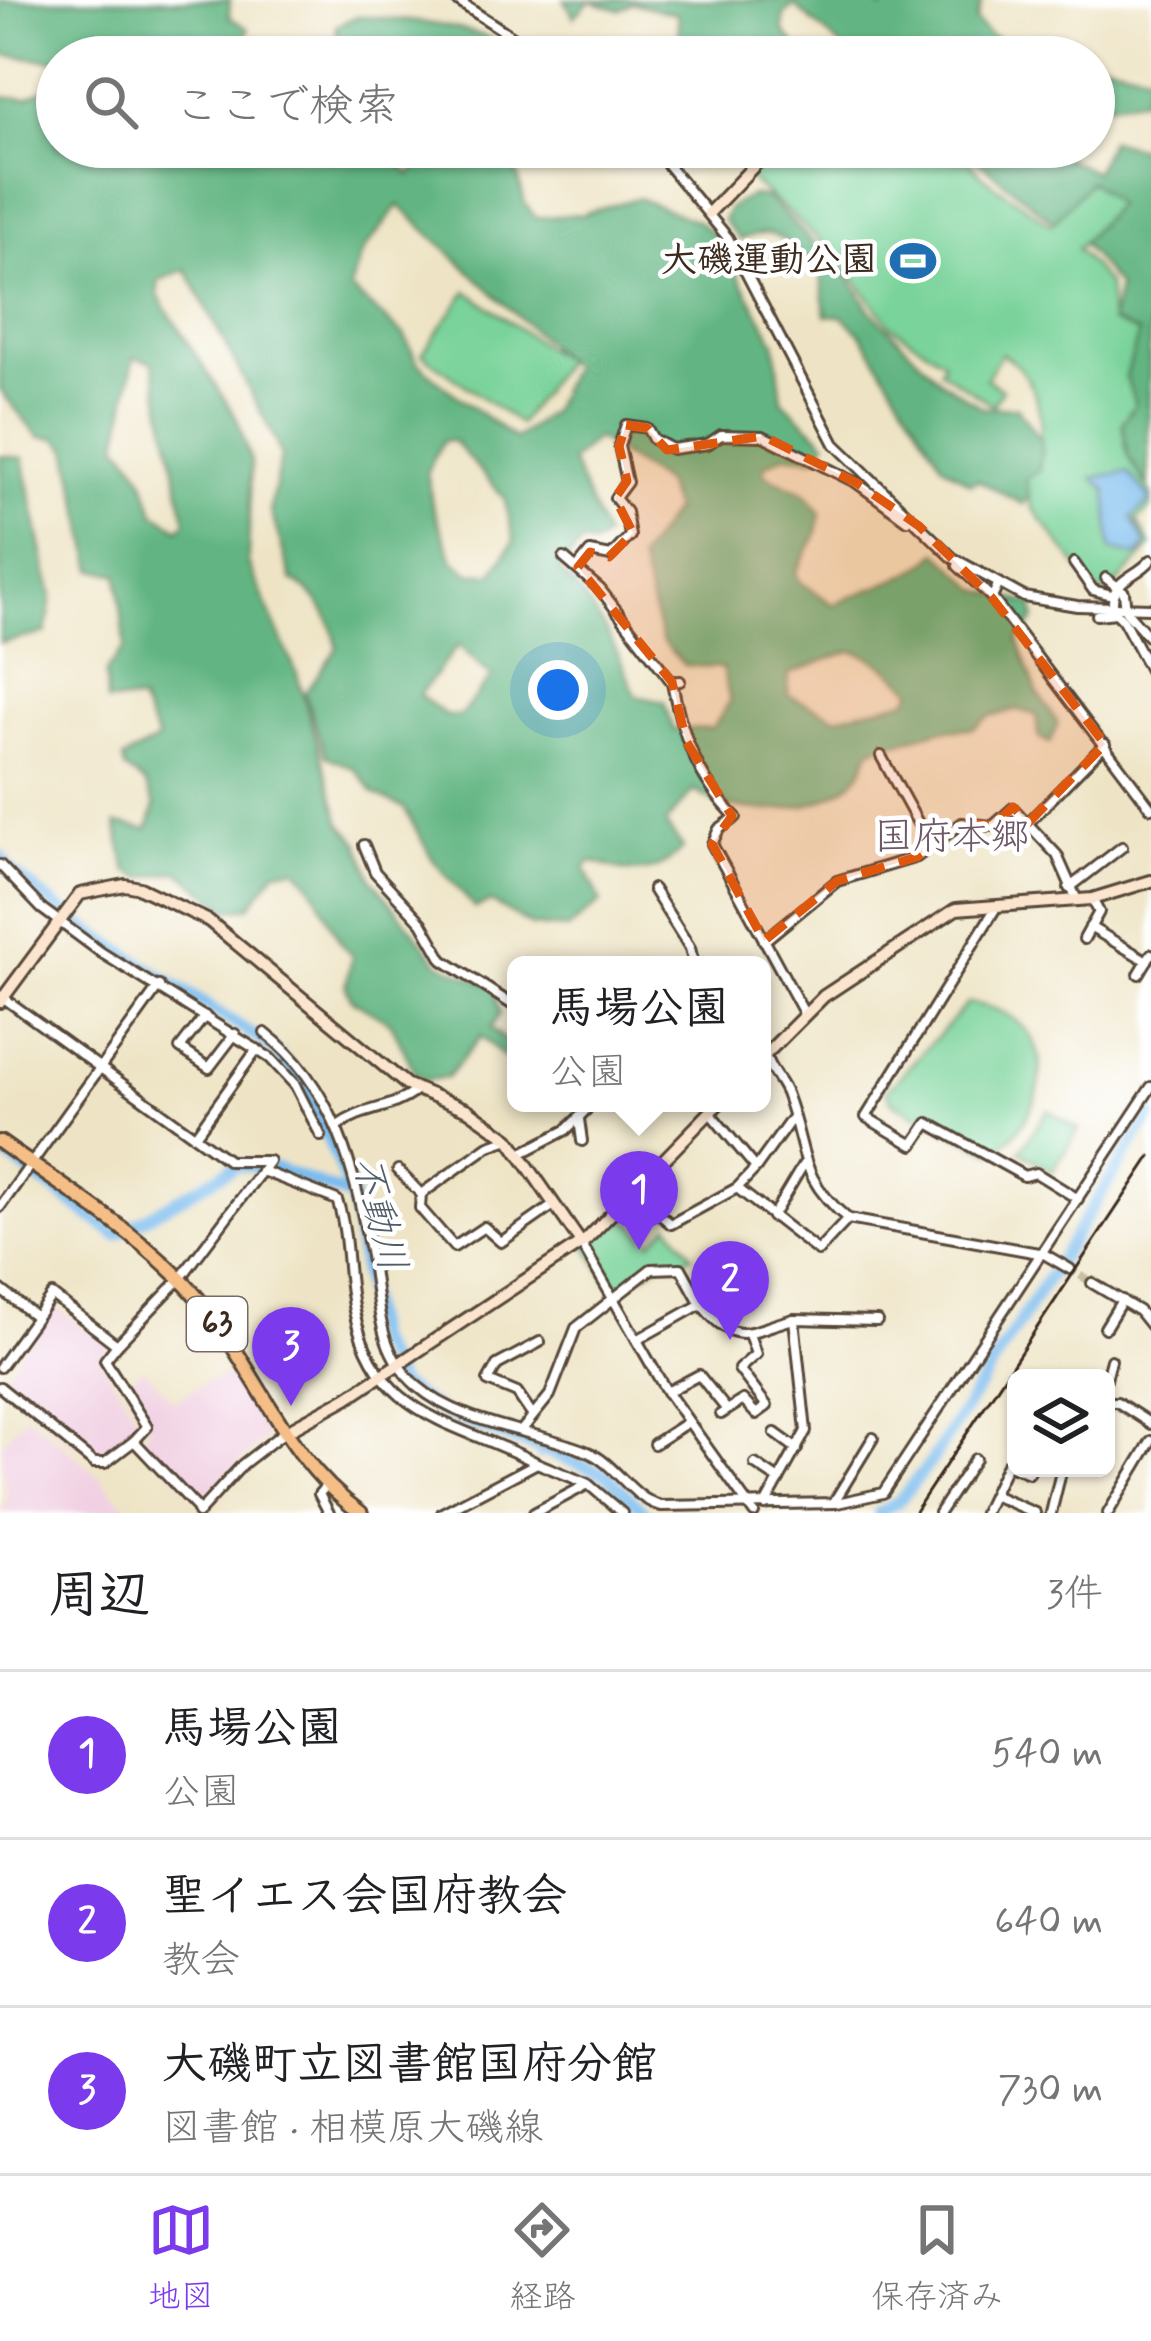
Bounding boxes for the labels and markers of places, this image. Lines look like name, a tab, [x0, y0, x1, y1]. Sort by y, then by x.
sports icon: 大磯運動公園	[888, 236, 938, 286]
place label: 大磯運動公園	[661, 238, 877, 285]
pin: 1	[600, 1151, 678, 1250]
pin: 2	[691, 1241, 769, 1340]
pin: 3	[252, 1307, 330, 1406]

